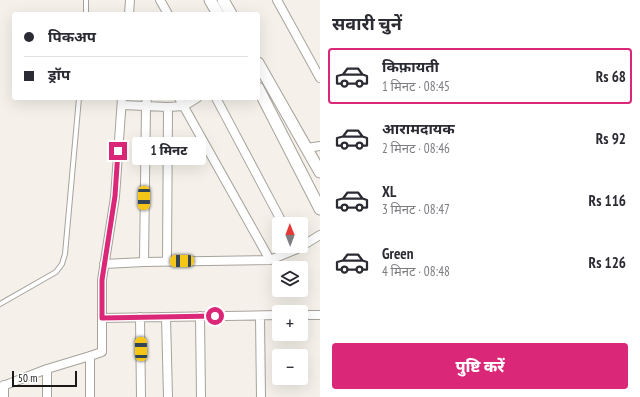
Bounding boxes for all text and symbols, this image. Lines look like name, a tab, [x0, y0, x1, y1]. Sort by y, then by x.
text: सवारी चुनें	[332, 12, 402, 35]
text: पिकअप	[48, 27, 96, 46]
text: किफ़ायती	[382, 57, 439, 76]
icon: car	[334, 58, 370, 94]
text: ड्रॉप	[48, 65, 70, 84]
text: Rs 68	[596, 67, 626, 86]
text: 1 मिनट · 08:45	[382, 78, 450, 95]
text: आरामदायक	[382, 119, 455, 138]
icon: car	[334, 120, 370, 156]
text: Rs 92	[596, 129, 626, 148]
callout: 1 मिनट	[132, 137, 206, 165]
text: 2 मिनट · 08:46	[382, 140, 450, 157]
route end	[109, 142, 127, 160]
text: 1 मिनट	[151, 142, 187, 159]
icon: car	[334, 182, 370, 218]
text: XL	[382, 182, 396, 201]
car	[138, 186, 150, 210]
text: Rs 116	[589, 191, 626, 210]
text: 3 मिनट · 08:47	[382, 201, 450, 218]
north arrow	[272, 217, 308, 253]
map controls	[272, 217, 308, 385]
icon: car	[334, 244, 370, 280]
text: Green	[382, 244, 414, 263]
text: Rs 126	[589, 253, 626, 272]
car	[170, 255, 194, 267]
button: layers	[272, 261, 308, 297]
text: 4 मिनट · 08:48	[382, 263, 450, 280]
button: +	[272, 305, 308, 341]
route start	[206, 307, 224, 325]
car	[135, 337, 147, 361]
button: पुष्टि करें	[332, 343, 628, 389]
button: −	[272, 349, 308, 385]
scale bar	[12, 369, 77, 388]
text: 50 m	[18, 371, 37, 385]

